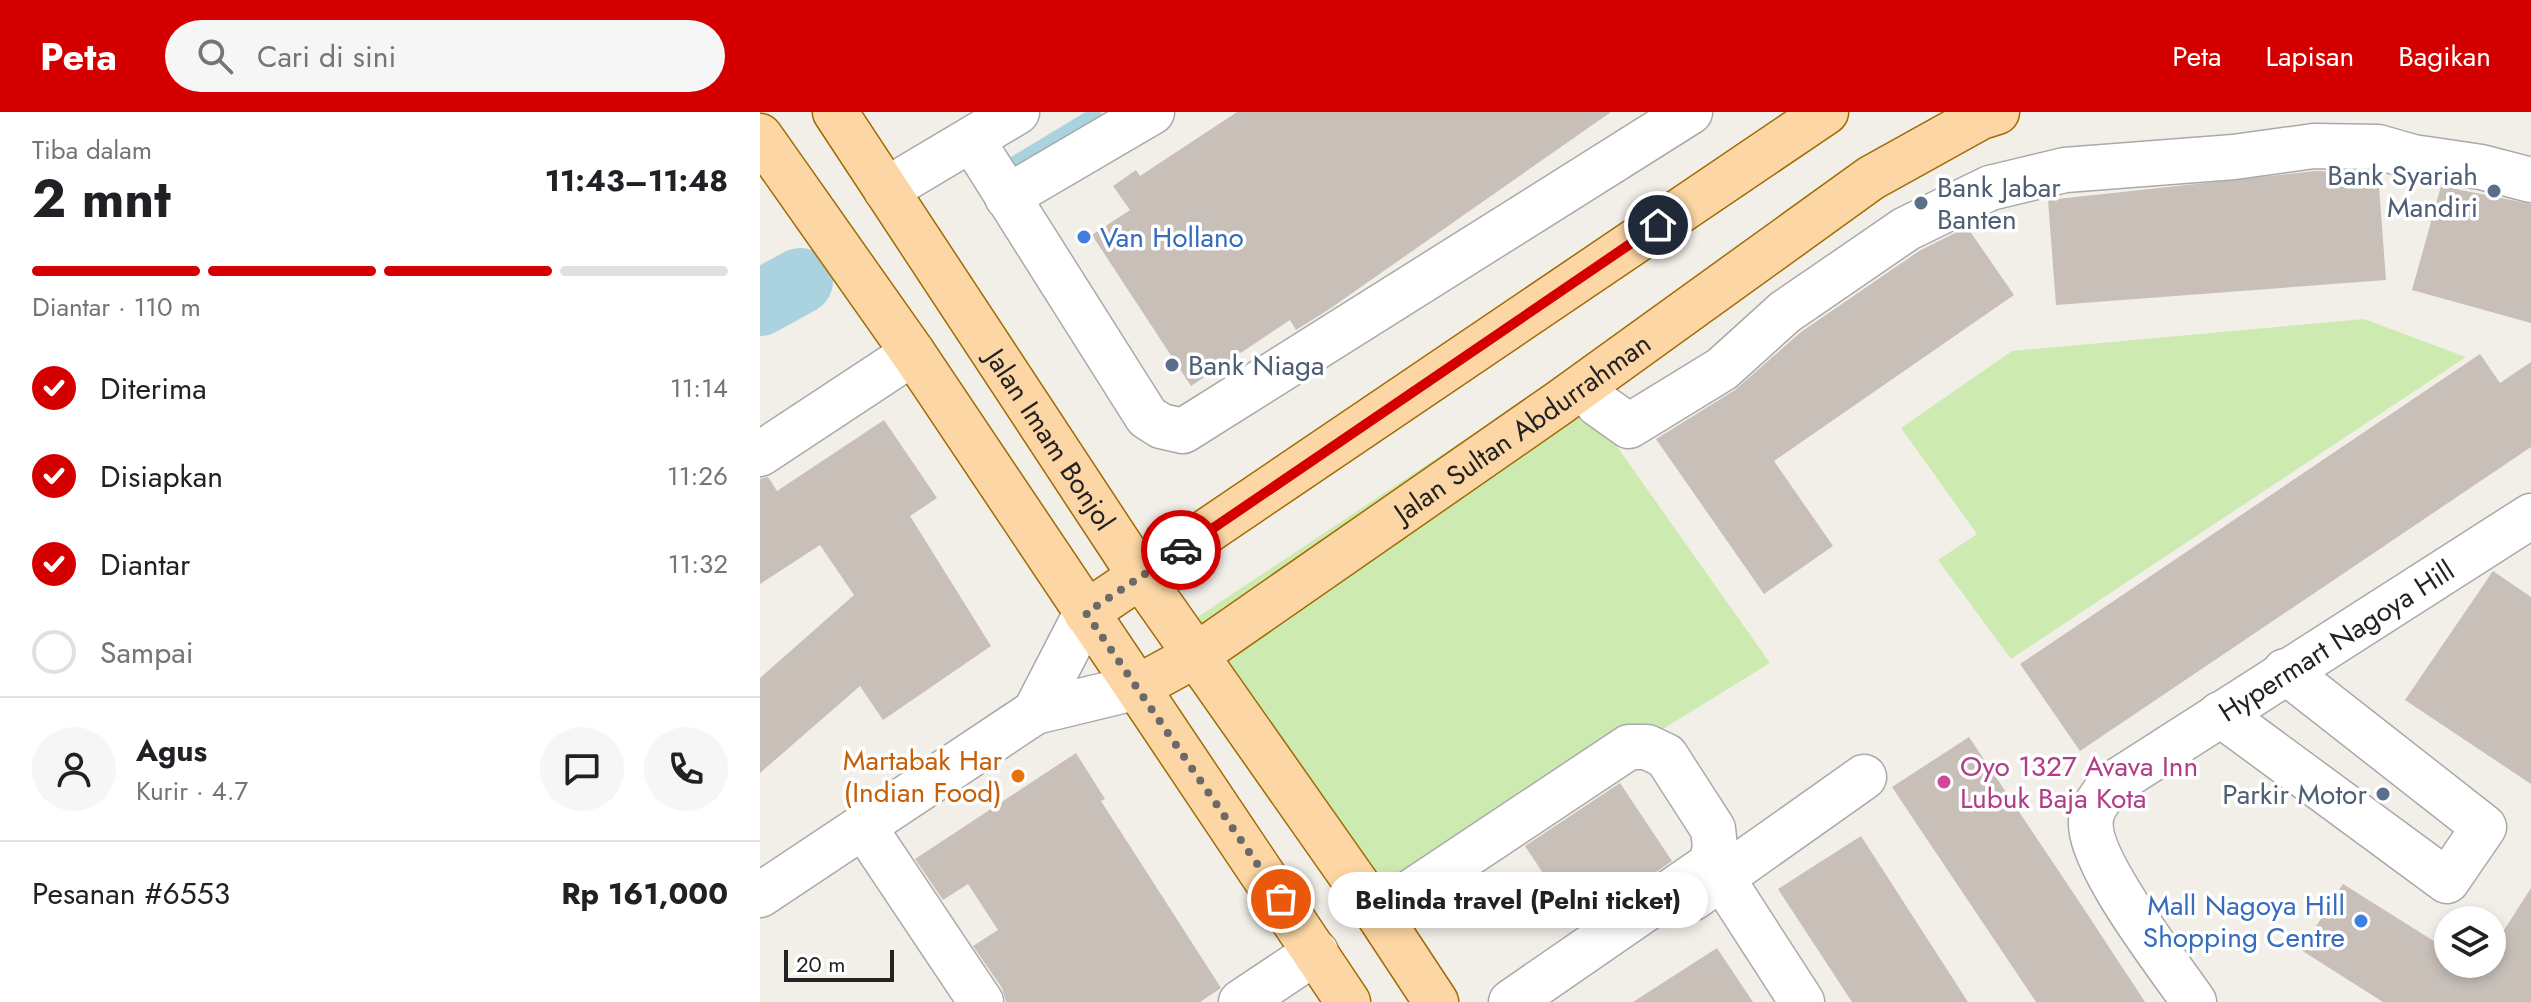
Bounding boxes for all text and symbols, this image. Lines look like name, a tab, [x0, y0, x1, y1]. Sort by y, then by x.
search box	[165, 20, 725, 92]
text: Peta	[40, 29, 117, 84]
icon: search	[193, 34, 237, 78]
text: Cari di sini	[257, 35, 396, 78]
text: Peta	[2172, 36, 2221, 77]
text: Lapisan	[2265, 36, 2354, 77]
text: Bagikan	[2398, 36, 2491, 77]
text: Tiba dalam	[32, 131, 152, 169]
place label: Bank Syariah Mandiri	[2327, 155, 2478, 228]
text: 11:43–11:48	[545, 159, 728, 202]
text: 2 mnt	[32, 161, 171, 237]
place label: Bank Jabar Banten	[1937, 167, 2061, 240]
marker: Bank Syariah Mandiri	[2485, 182, 2503, 200]
pin	[1624, 191, 1692, 259]
marker: Bank Jabar Banten	[1912, 194, 1930, 212]
icon: home	[1636, 203, 1680, 247]
place label: Van Hollano	[1100, 217, 1244, 258]
marker: Van Hollano	[1075, 228, 1093, 246]
text: Diantar · 110 m	[32, 288, 201, 326]
street label: Jalan Sultan Abdurrahman	[1383, 323, 1659, 535]
street label: Jalan Imam Bonjol	[973, 337, 1125, 539]
place label: Bank Niaga	[1188, 345, 1324, 386]
marker: Bank Niaga	[1163, 356, 1181, 374]
icon: check	[32, 366, 76, 410]
text: Diterima	[100, 367, 207, 410]
text: 11:14	[670, 369, 728, 407]
icon: check	[32, 454, 76, 498]
text: Disiapkan	[100, 455, 223, 498]
text: 11:26	[667, 457, 728, 495]
courier	[1141, 510, 1221, 590]
icon: car	[1159, 528, 1203, 572]
icon: check	[32, 542, 76, 586]
text: Diantar	[100, 543, 190, 586]
text: 11:32	[668, 545, 728, 583]
street label: Hypermart Nagoya Hill	[2211, 550, 2462, 732]
text: Sampai	[100, 631, 194, 674]
button: person	[32, 727, 116, 811]
button: chat	[540, 727, 624, 811]
button: phone	[644, 727, 728, 811]
text: Agus	[136, 729, 207, 772]
place label: Martabak Har (Indian Food)	[843, 740, 1002, 813]
place label: Oyo 1327 Avava Inn Lubuk Baja Kota	[1960, 746, 2198, 819]
marker: Martabak Har (Indian Food)	[1009, 767, 1027, 785]
text: Kurir · 4.7	[136, 772, 248, 810]
marker: Oyo 1327 Avava Inn Lubuk Baja Kota	[1935, 773, 1953, 791]
place label: Parkir Motor	[2222, 774, 2367, 815]
marker: Parkir Motor	[2374, 785, 2392, 803]
pin	[1247, 865, 1315, 933]
callout: Belinda travel (Pelni ticket)	[1329, 871, 1709, 927]
text: Pesanan #6553	[32, 872, 230, 915]
text: Rp 161,000	[561, 872, 728, 915]
icon: bag	[1259, 877, 1303, 921]
text: Belinda travel (Pelni ticket)	[1355, 881, 1681, 919]
place label: Mall Nagoya Hill Shopping Centre	[2143, 885, 2345, 958]
map controls	[2434, 906, 2506, 978]
button: layers	[2434, 906, 2506, 978]
marker: Mall Nagoya Hill Shopping Centre	[2352, 912, 2370, 930]
scale bar	[784, 946, 894, 982]
text: 20 m	[796, 948, 845, 980]

